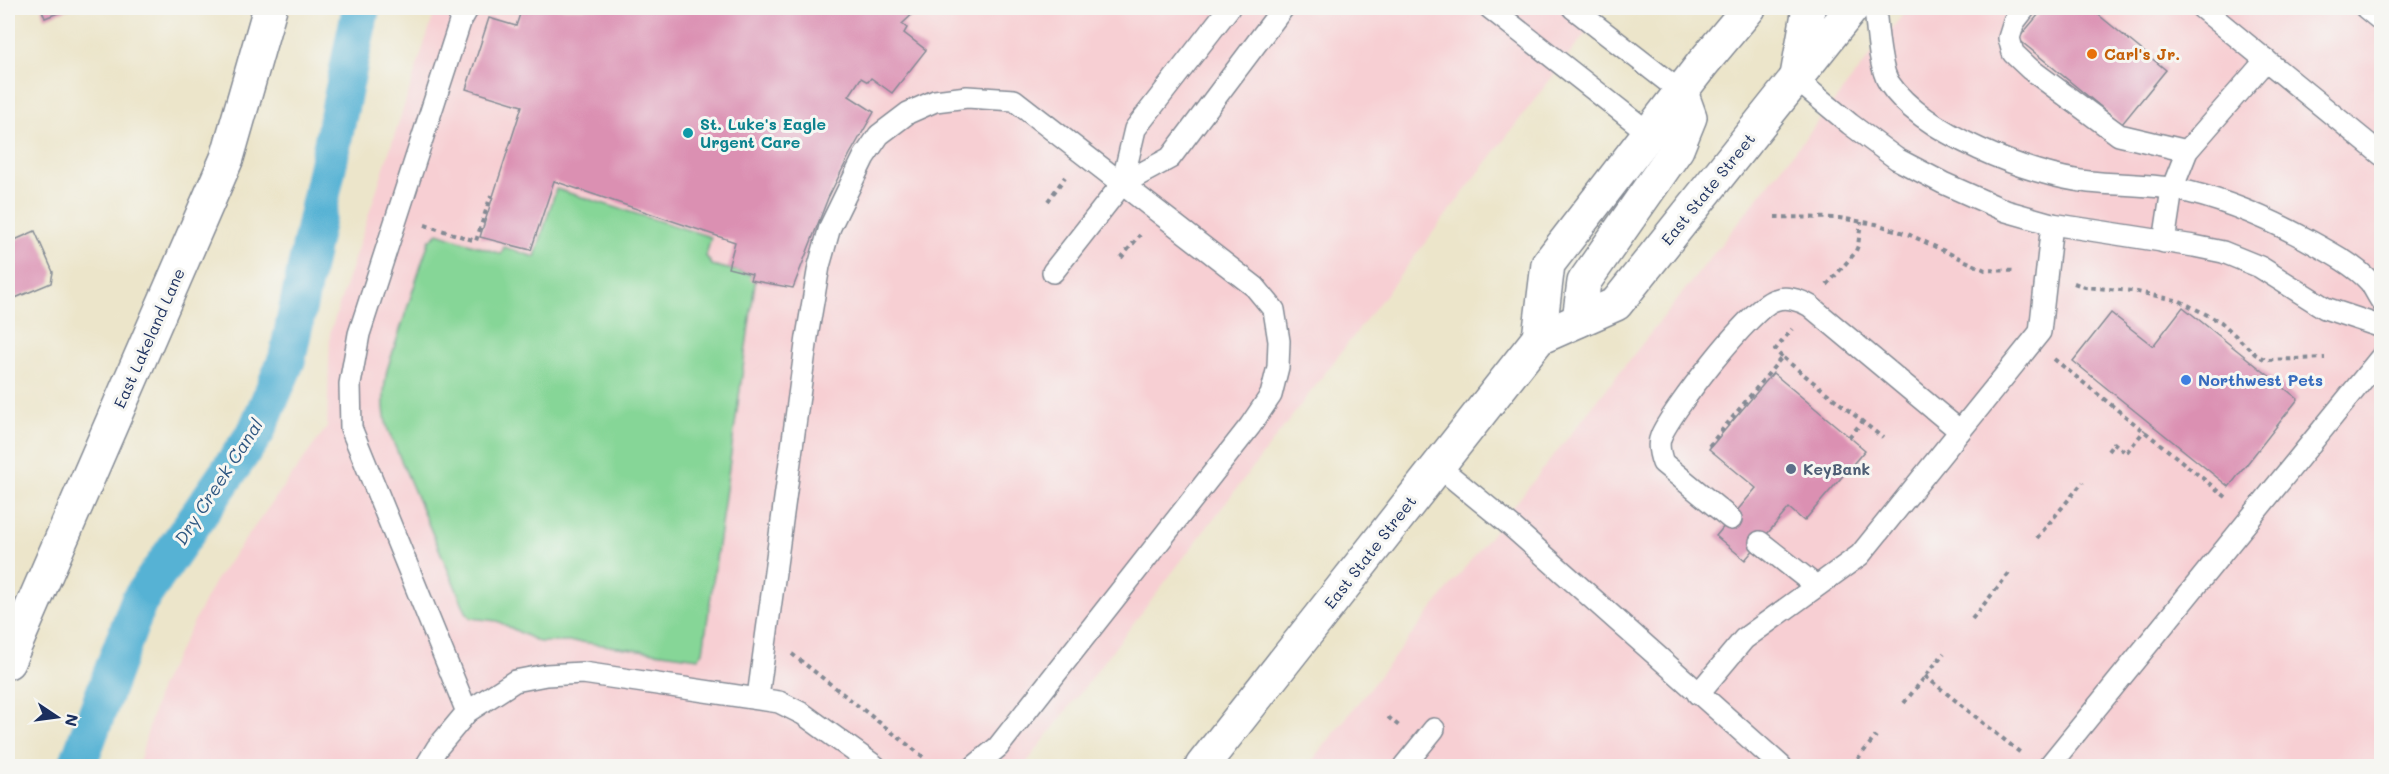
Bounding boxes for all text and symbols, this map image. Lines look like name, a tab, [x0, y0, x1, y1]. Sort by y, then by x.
place label: Carl's Jr.	[2104, 43, 2180, 64]
marker: Carl's Jr.	[2085, 47, 2099, 61]
place label: St. Luke's Eagle Urgent Care	[700, 113, 826, 152]
marker: St. Luke's Eagle Urgent Care	[681, 126, 695, 140]
street label: East State Street	[1656, 128, 1759, 249]
street label: East Lakeland Lane	[108, 264, 189, 411]
place label: Northwest Pets	[2198, 369, 2323, 390]
marker: Northwest Pets	[2179, 373, 2193, 387]
water label: Dry Creek Canal	[168, 413, 268, 549]
place label: KeyBank	[1803, 458, 1870, 479]
marker: KeyBank	[1784, 462, 1798, 476]
street label: East State Street	[1319, 491, 1420, 613]
north arrow	[27, 687, 87, 747]
text: N	[61, 712, 84, 729]

